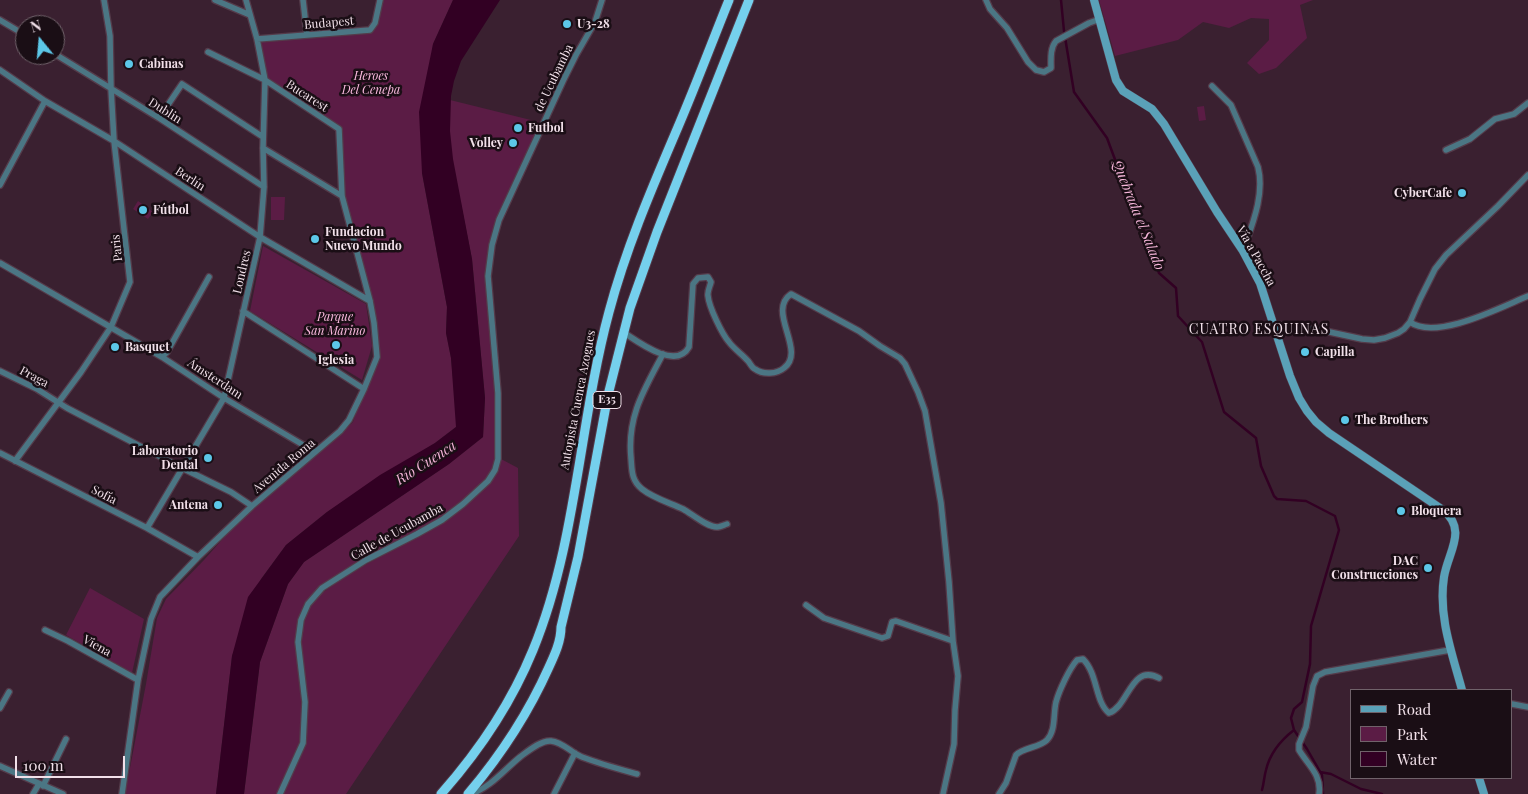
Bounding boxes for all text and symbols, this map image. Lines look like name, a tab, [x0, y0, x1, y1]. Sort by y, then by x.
street label: Budapest	[303, 14, 355, 32]
north arrow	[15, 15, 65, 65]
text: N	[28, 16, 43, 37]
place label: U3-28	[577, 17, 610, 31]
marker: U3-28	[561, 18, 573, 30]
street label: de Ucubamba	[532, 42, 576, 114]
place label: Cabinas	[139, 57, 184, 71]
marker: Cabinas	[123, 58, 135, 70]
park label: Heroes Del Cenepa	[342, 69, 400, 97]
street label: Bucarest	[283, 77, 331, 115]
street label: Dublin	[146, 95, 184, 127]
place label: Futbol	[528, 121, 564, 135]
marker: Futbol	[512, 122, 524, 134]
place label: Volley	[470, 136, 503, 150]
marker: Volley	[507, 137, 519, 149]
water label: Quebrada el Salado	[1108, 157, 1168, 273]
street label: Berlín	[172, 164, 208, 194]
place label: CyberCafe	[1394, 186, 1452, 200]
marker: CyberCafe	[1456, 187, 1468, 199]
place label: Fútbol	[153, 203, 189, 217]
marker: Fútbol	[137, 204, 149, 216]
street label: Vía a Paccha	[1234, 223, 1278, 289]
place label: Fundacion Nuevo Mundo	[325, 225, 402, 253]
marker: Fundacion Nuevo Mundo	[309, 233, 321, 245]
street label: Paris	[108, 234, 126, 262]
street label: Londres	[230, 249, 254, 295]
park label: Parque San Marino	[305, 310, 365, 338]
district label: CUATRO ESQUINAS	[1187, 322, 1331, 338]
street label: Autopista Cuenca Azogues	[557, 329, 599, 471]
marker: Iglesia	[330, 339, 342, 351]
place label: Basquet	[125, 340, 169, 354]
marker: Basquet	[109, 341, 121, 353]
place label: Capilla	[1315, 345, 1354, 359]
marker: Capilla	[1299, 346, 1311, 358]
place label: Iglesia	[318, 353, 354, 367]
street label: Ámsterdam	[185, 356, 245, 402]
street label: Praga	[17, 363, 51, 391]
road number: E35	[593, 392, 621, 408]
place label: The Brothers	[1355, 413, 1428, 427]
marker: The Brothers	[1339, 414, 1351, 426]
street label: Avenida Roma	[250, 436, 318, 496]
water label: Río Cuenca	[393, 437, 459, 489]
place label: Laboratorio Dental	[132, 444, 198, 472]
marker: Laboratorio Dental	[202, 452, 214, 464]
street label: Sofía	[89, 483, 119, 507]
place label: Antena	[169, 498, 208, 512]
marker: Antena	[212, 499, 224, 511]
street label: Calle de Ucubamba	[349, 501, 445, 563]
place label: Bloquera	[1411, 504, 1461, 518]
marker: Bloquera	[1395, 505, 1407, 517]
place label: DAC Construcciones	[1331, 554, 1418, 582]
marker: DAC Construcciones	[1422, 562, 1434, 574]
street label: Viena	[80, 632, 114, 660]
legend	[1350, 689, 1513, 779]
text: Road	[1397, 699, 1431, 719]
text: Park	[1397, 724, 1428, 744]
scale bar	[18, 746, 128, 778]
text: Water	[1397, 749, 1437, 769]
text: 100 m	[23, 755, 64, 775]

